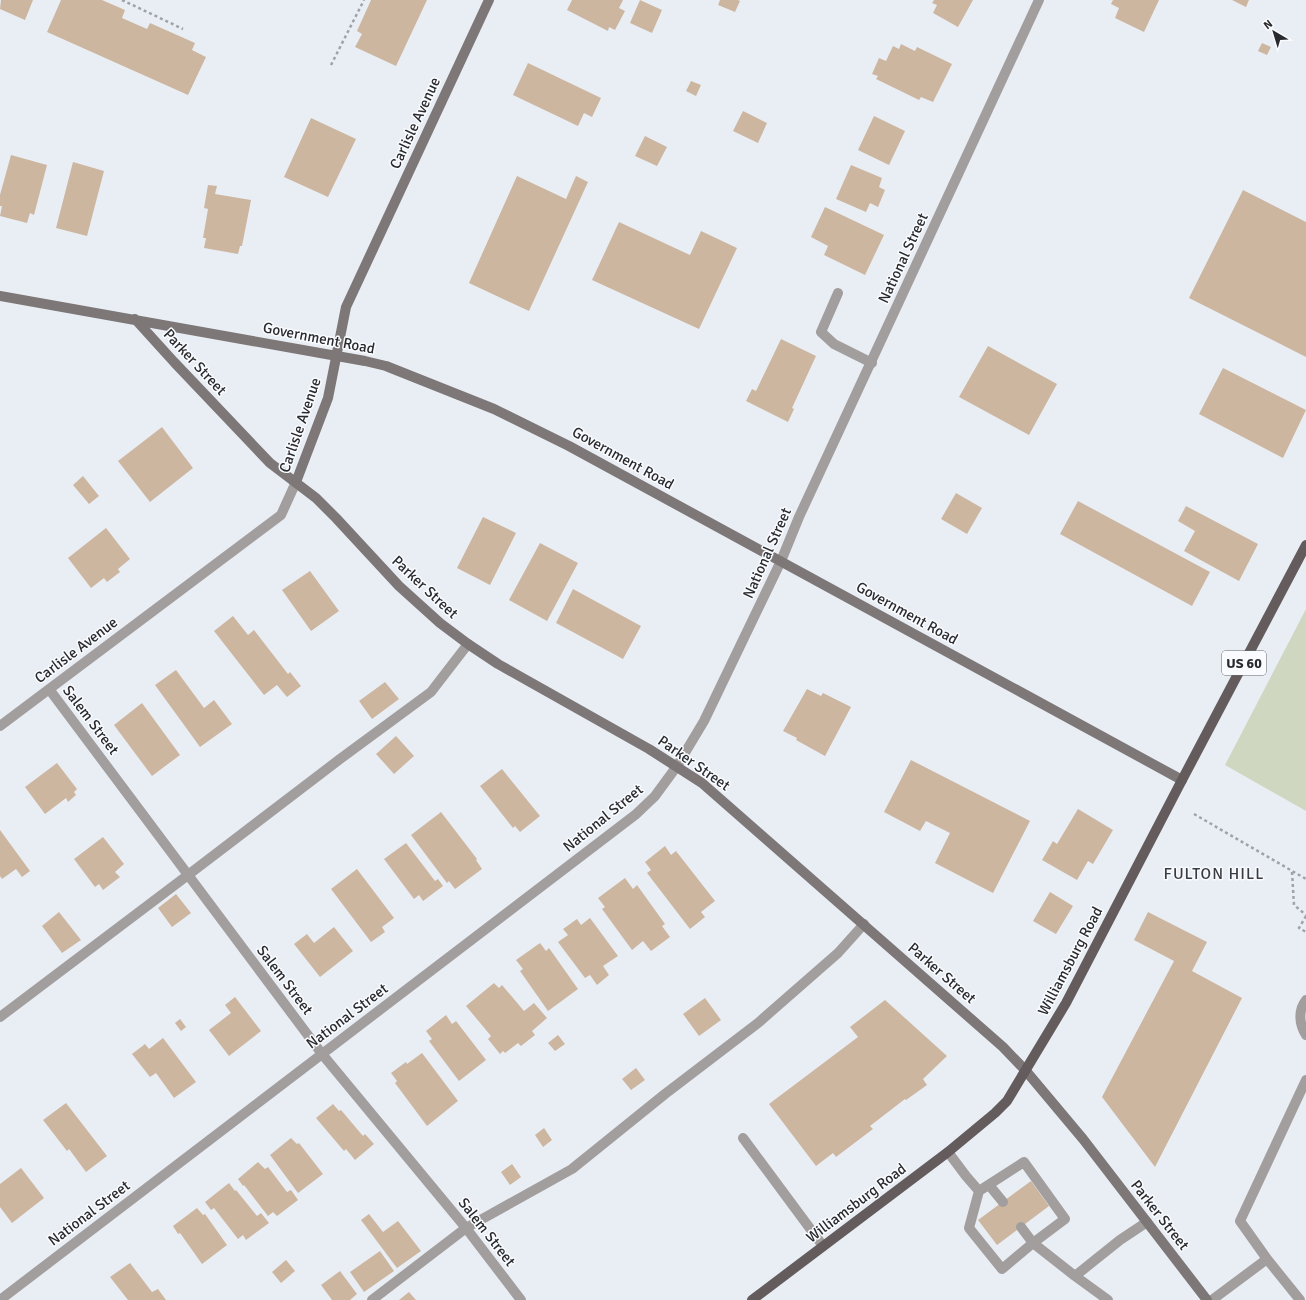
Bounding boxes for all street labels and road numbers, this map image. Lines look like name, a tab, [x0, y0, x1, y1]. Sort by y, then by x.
street label: Carlisle Avenue	[386, 74, 444, 172]
street label: National Street	[874, 210, 932, 306]
street label: Government Road	[262, 318, 376, 358]
street label: Parker Street	[160, 325, 230, 399]
street label: Carlisle Avenue	[275, 375, 325, 475]
street label: Government Road	[569, 423, 677, 493]
street label: National Street	[739, 505, 795, 601]
street label: Parker Street	[388, 552, 462, 622]
street label: Government Road	[853, 578, 961, 648]
street label: Carlisle Avenue	[31, 613, 121, 687]
road number: US 60	[1222, 651, 1266, 675]
street label: Salem Street	[59, 682, 123, 758]
street label: Parker Street	[654, 732, 734, 794]
street label: National Street	[559, 780, 647, 856]
street label: Williamsburg Road	[1034, 904, 1106, 1018]
street label: Parker Street	[904, 939, 980, 1007]
street label: Salem Street	[253, 942, 317, 1018]
street label: National Street	[303, 979, 391, 1053]
street label: Williamsburg Road	[803, 1160, 910, 1246]
street label: National Street	[45, 1176, 133, 1250]
street label: Parker Street	[1127, 1176, 1193, 1254]
street label: Salem Street	[455, 1194, 519, 1270]

